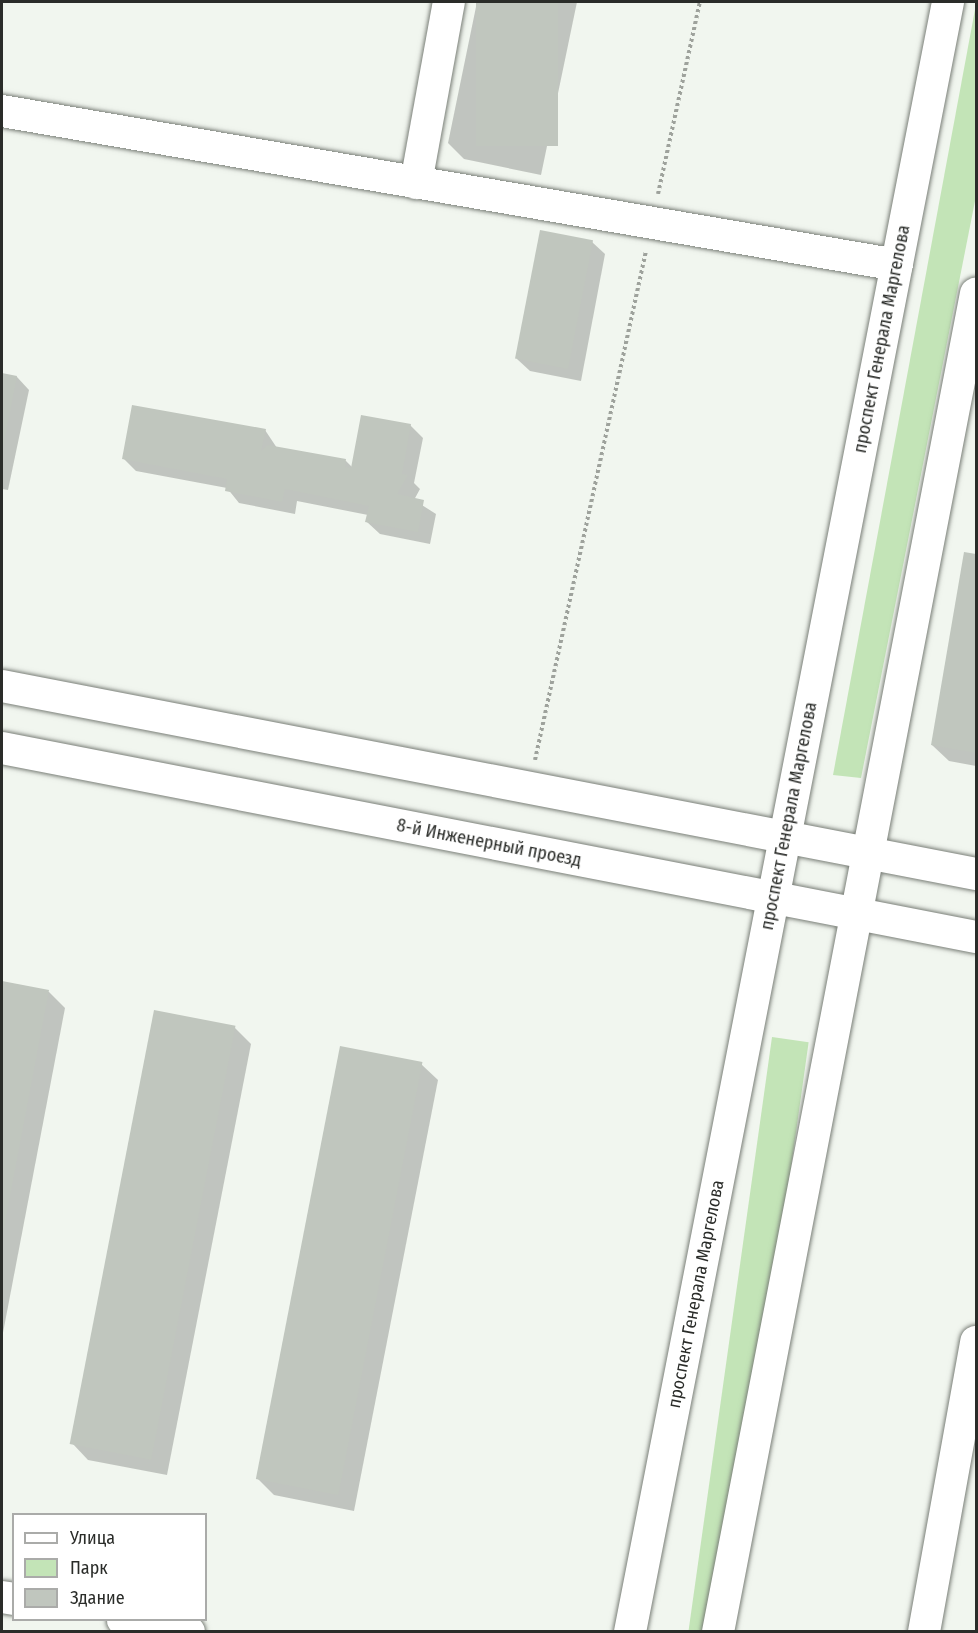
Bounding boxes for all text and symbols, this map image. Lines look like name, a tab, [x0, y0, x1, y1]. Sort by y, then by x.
street label: проспект Генерала Маргелова	[849, 223, 915, 455]
street label: проспект Генерала Маргелова	[756, 700, 822, 932]
street label: 8-й Инженерный проезд	[395, 814, 583, 872]
street label: проспект Генерала Маргелова	[663, 1178, 729, 1410]
legend	[12, 1513, 207, 1621]
text: Улица	[70, 1527, 115, 1549]
text: Парк	[70, 1557, 108, 1579]
text: Здание	[70, 1587, 125, 1609]

